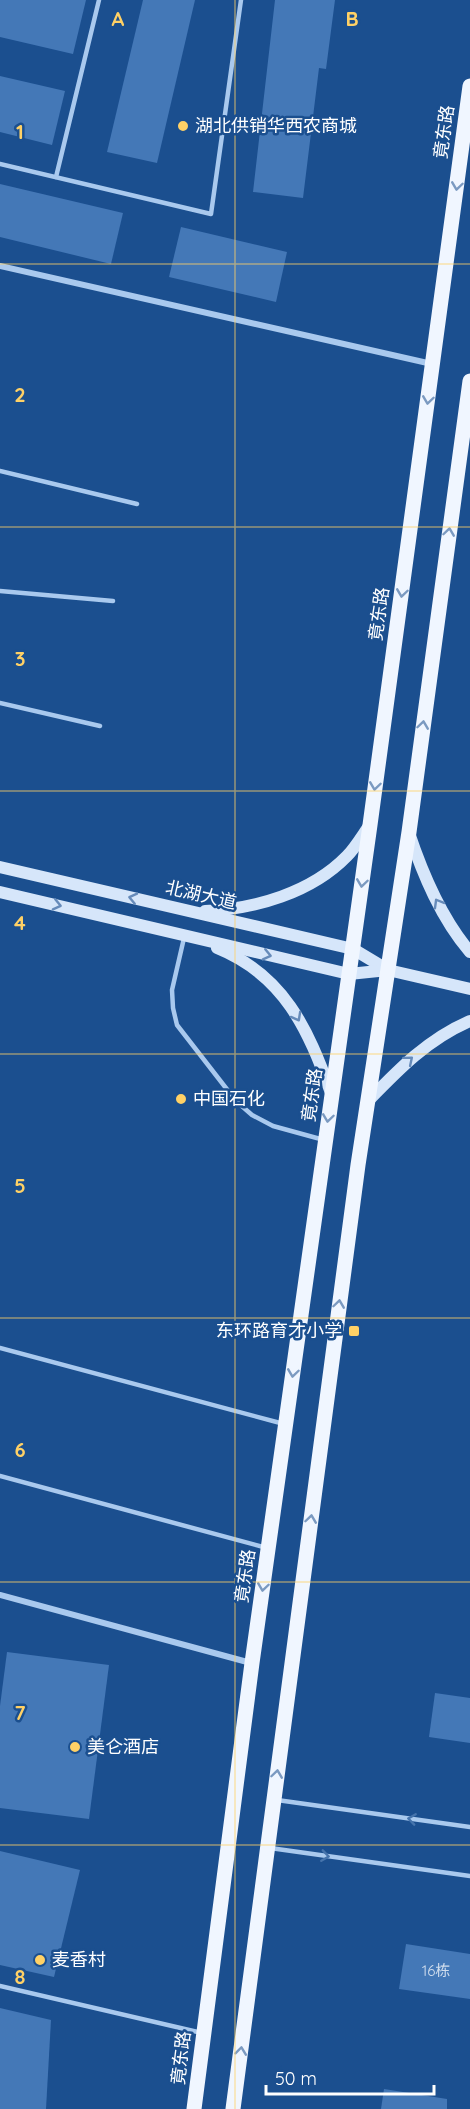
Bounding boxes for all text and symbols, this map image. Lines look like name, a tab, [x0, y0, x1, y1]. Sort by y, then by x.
text: A	[112, 6, 125, 31]
text: B	[345, 6, 359, 31]
street label: 竟东路	[428, 104, 459, 160]
place label: 湖北供销华西农商城	[195, 114, 357, 137]
text: 1	[16, 119, 24, 144]
marker: 湖北供销华西农商城	[176, 119, 190, 133]
one-way arrow	[451, 181, 463, 190]
text: 2	[14, 382, 26, 407]
one-way arrow	[422, 395, 434, 405]
one-way arrow	[443, 528, 455, 537]
street label: 竟东路	[363, 586, 394, 642]
one-way arrow	[396, 589, 408, 598]
text: 3	[15, 646, 25, 671]
one-way arrow	[417, 721, 429, 730]
one-way arrow	[370, 782, 382, 791]
street label: 北湖大道	[163, 875, 239, 914]
one-way arrow	[356, 879, 368, 888]
one-way arrow	[128, 892, 138, 905]
one-way arrow	[52, 898, 62, 911]
one-way arrow	[434, 899, 445, 909]
text: 4	[14, 910, 26, 935]
one-way arrow	[262, 947, 272, 960]
one-way arrow	[290, 1010, 301, 1021]
one-way arrow	[402, 1056, 413, 1067]
street label: 竟东路	[296, 1067, 327, 1123]
place label: 中国石化	[193, 1087, 265, 1110]
marker: 中国石化	[174, 1092, 188, 1106]
one-way arrow	[322, 1113, 335, 1122]
text: 5	[14, 1173, 26, 1198]
one-way arrow	[333, 1300, 345, 1309]
place label: 东环路育才小学	[216, 1319, 342, 1342]
marker: 东环路育才小学	[347, 1324, 361, 1338]
one-way arrow	[287, 1369, 299, 1378]
text: 6	[14, 1437, 26, 1462]
one-way arrow	[304, 1514, 317, 1523]
street label: 竟东路	[229, 1548, 260, 1604]
one-way arrow	[257, 1583, 269, 1592]
text: 7	[15, 1700, 26, 1725]
place label: 美仑酒店	[87, 1735, 159, 1758]
marker: 美仑酒店	[68, 1740, 82, 1754]
one-way arrow	[271, 1770, 283, 1779]
one-way arrow	[407, 1814, 417, 1826]
one-way arrow	[321, 1849, 330, 1862]
place label: 麦香村	[52, 1948, 106, 1971]
marker: 麦香村	[33, 1953, 47, 1967]
house number: 16栋	[422, 1961, 450, 1980]
text: 8	[15, 1964, 26, 1989]
street label: 竟东路	[166, 2030, 195, 2086]
one-way arrow	[234, 2046, 246, 2056]
scale bar	[266, 2058, 434, 2096]
text: 50 m	[275, 2067, 317, 2090]

